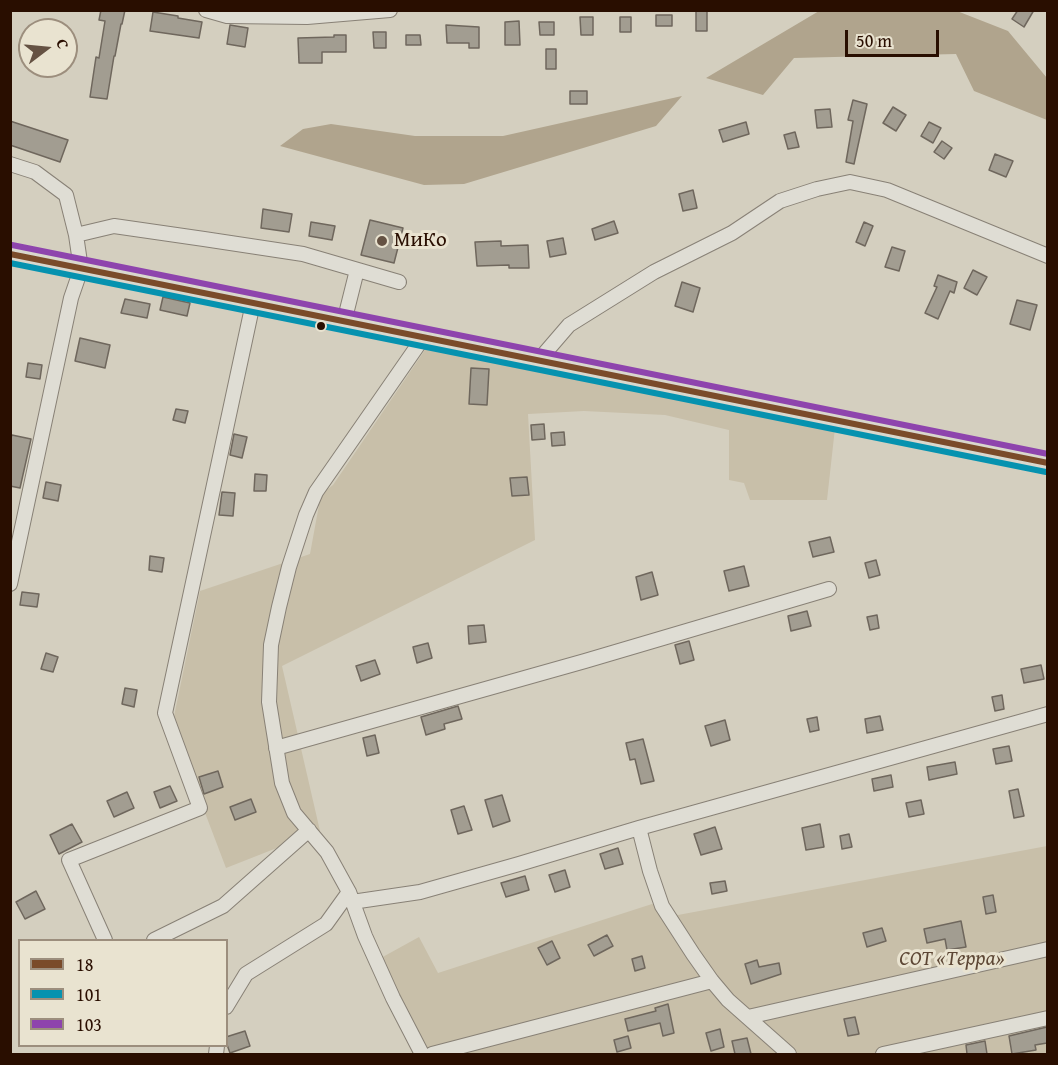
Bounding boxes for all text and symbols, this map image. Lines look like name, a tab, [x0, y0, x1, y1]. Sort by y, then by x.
north arrow	[18, 18, 78, 78]
scale bar	[848, 18, 942, 56]
text: 50 m	[856, 27, 892, 54]
text: С	[51, 36, 76, 51]
place label: МиКо	[394, 228, 447, 254]
marker: МиКо	[375, 234, 389, 248]
unlabelled marker	[315, 320, 327, 332]
legend	[18, 939, 228, 1047]
park label: СОТ «Терра»	[899, 947, 1005, 973]
text: 18	[76, 951, 93, 978]
text: 101	[76, 981, 102, 1008]
text: 103	[76, 1011, 102, 1038]

